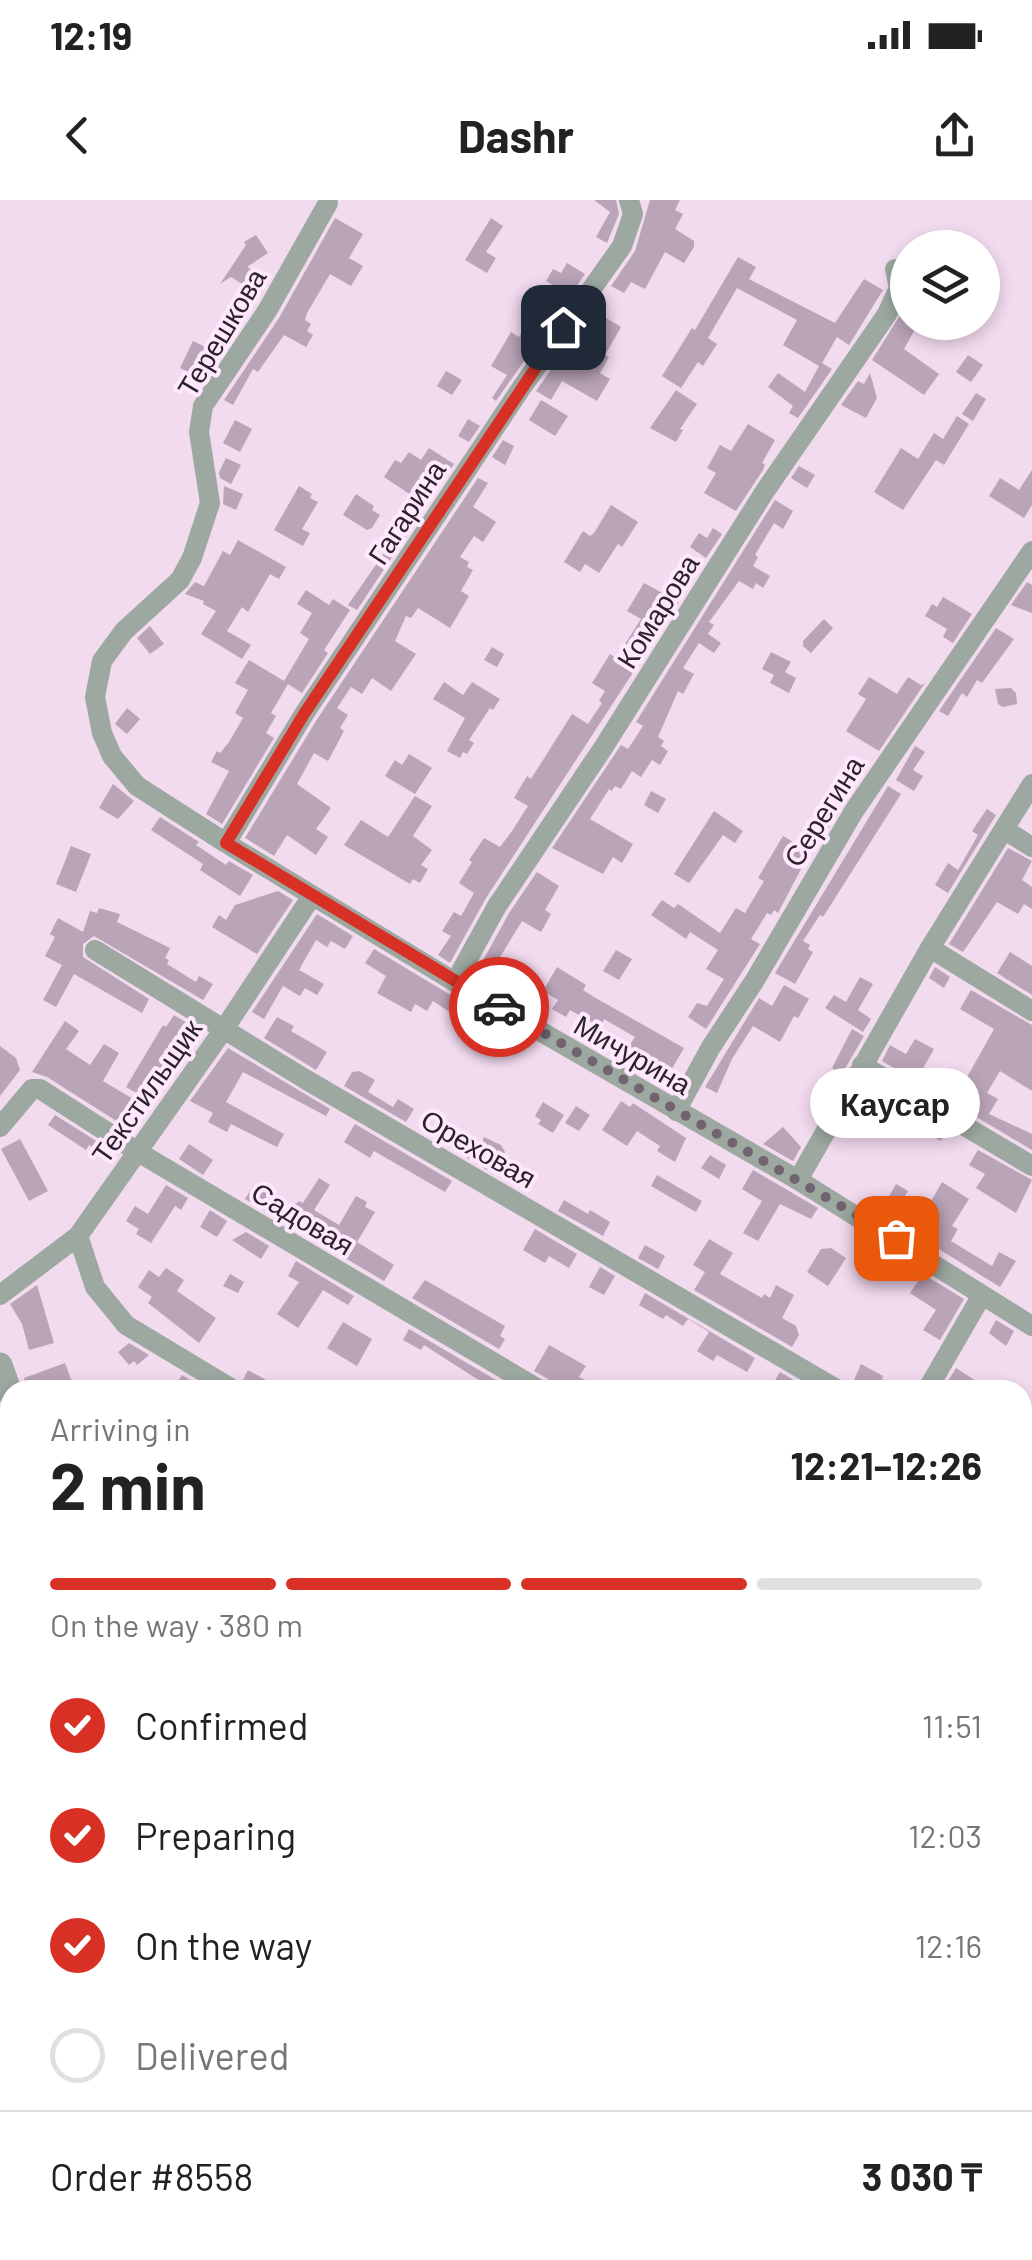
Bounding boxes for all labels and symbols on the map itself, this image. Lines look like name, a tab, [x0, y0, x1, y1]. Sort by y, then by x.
street label: Терешкова	[170, 262, 273, 402]
pin	[521, 285, 606, 370]
street label: Гагарина	[360, 454, 452, 570]
street label: Комарова	[609, 547, 706, 674]
street label: Серегина	[776, 749, 870, 873]
courier	[449, 957, 549, 1057]
street label: Мичурина	[568, 1007, 698, 1101]
street label: Текстильщик	[84, 1012, 209, 1170]
callout: Каусар	[811, 1068, 981, 1138]
street label: Ореховая	[416, 1102, 542, 1194]
street label: Садовая	[246, 1174, 360, 1262]
pin	[854, 1196, 939, 1281]

